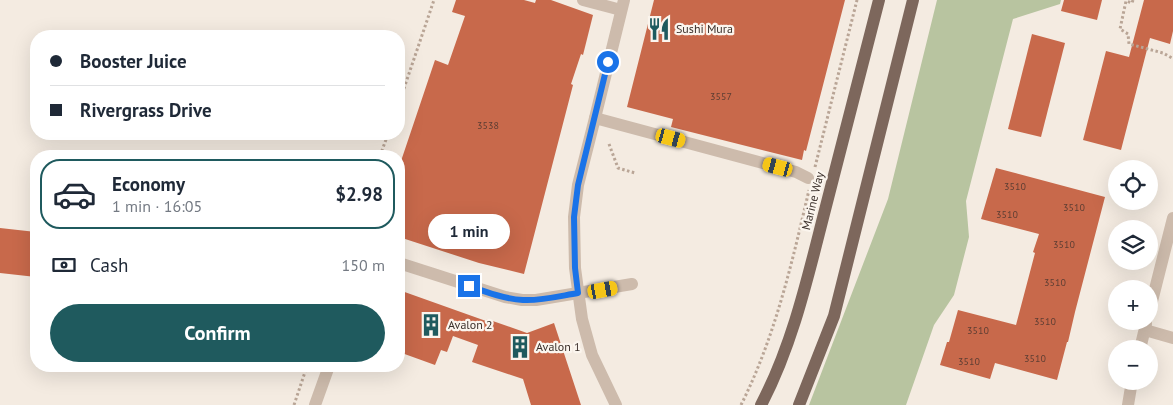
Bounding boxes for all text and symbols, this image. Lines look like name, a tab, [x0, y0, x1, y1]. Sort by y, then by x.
restaurant icon: Sushi Mura	[646, 16, 672, 42]
place label: Sushi Mura	[676, 21, 733, 36]
text: Booster Juice	[80, 49, 187, 73]
route start	[597, 51, 619, 73]
house number: 3557	[710, 90, 732, 103]
text: Rivergrass Drive	[80, 98, 212, 122]
house number: 3538	[477, 119, 499, 132]
car	[654, 127, 687, 149]
car	[761, 156, 794, 178]
map controls	[1108, 160, 1158, 390]
button: locate	[1108, 160, 1158, 210]
street label: Marine Way	[798, 170, 827, 231]
icon: car	[52, 172, 97, 217]
text: Economy	[112, 172, 185, 196]
house number: 3510	[1004, 180, 1026, 193]
text: $2.98	[335, 182, 383, 206]
text: 1 min · 16:05	[112, 196, 202, 216]
house number: 3510	[1063, 201, 1085, 214]
house number: 3510	[996, 208, 1018, 221]
callout: 1 min	[428, 214, 510, 248]
button: layers	[1108, 220, 1158, 270]
text: 1 min	[449, 221, 489, 241]
house number: 3510	[1053, 238, 1075, 251]
icon: cash	[50, 251, 78, 279]
text: Cash	[90, 253, 128, 277]
text: 150 m	[342, 255, 385, 275]
route end	[458, 275, 480, 297]
house number: 3510	[1044, 276, 1066, 289]
car	[586, 280, 619, 300]
button: +	[1108, 280, 1158, 330]
button: Confirm	[50, 304, 385, 362]
building icon: Avalon 2	[418, 312, 444, 338]
house number: 3510	[1034, 315, 1056, 328]
place label: Avalon 2	[448, 317, 493, 332]
house number: 3510	[967, 324, 989, 337]
building icon: Avalon 1	[507, 334, 533, 360]
place label: Avalon 1	[536, 339, 581, 354]
button: −	[1108, 340, 1158, 390]
house number: 3510	[1024, 352, 1046, 365]
house number: 3510	[958, 355, 980, 368]

